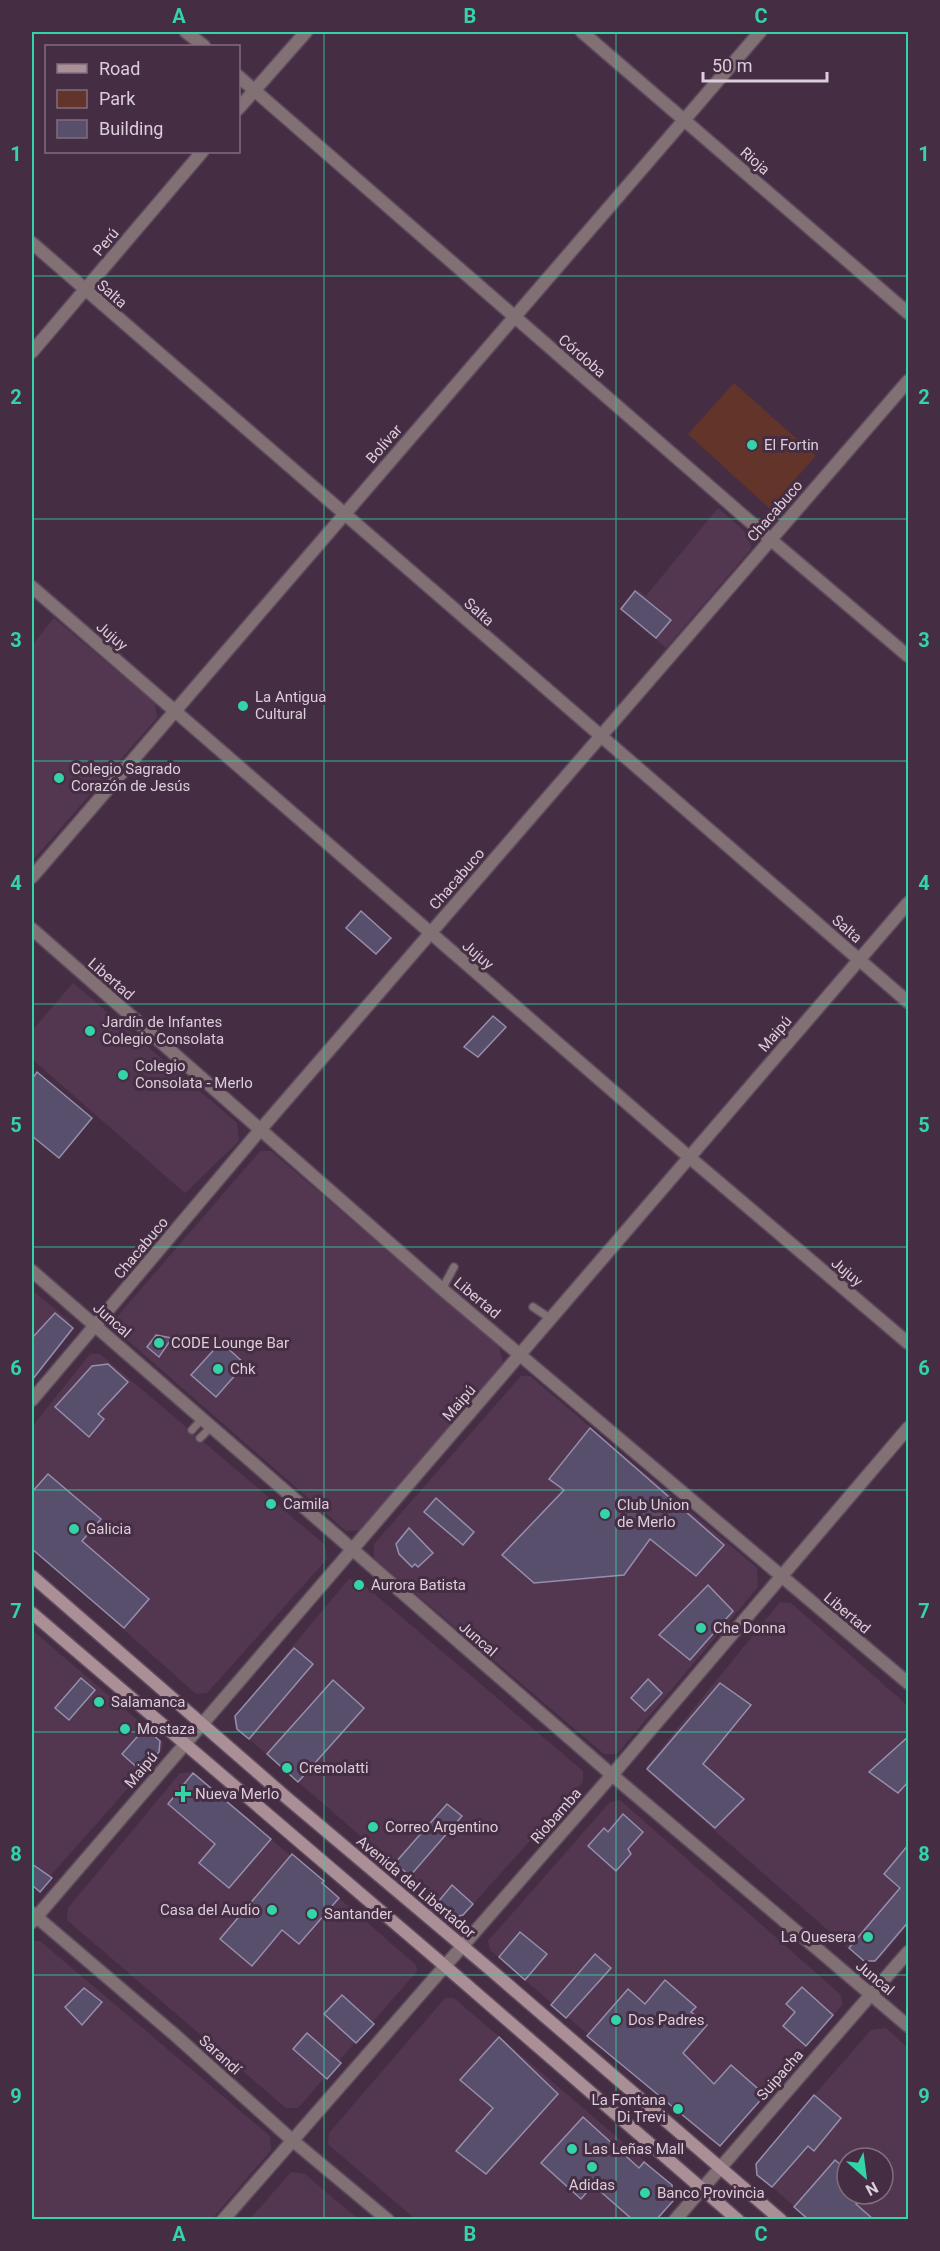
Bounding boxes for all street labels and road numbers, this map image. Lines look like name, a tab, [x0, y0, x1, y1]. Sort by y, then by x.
street label: Rioja	[737, 143, 773, 179]
street label: Perú	[89, 224, 123, 260]
street label: Salta	[93, 276, 131, 312]
street label: Córdoba	[555, 331, 609, 381]
street label: Bolívar	[362, 421, 406, 467]
street label: Chacabuco	[744, 477, 806, 545]
street label: Salta	[460, 594, 498, 630]
street label: Jujuy	[93, 618, 131, 654]
street label: Chacabuco	[426, 845, 488, 913]
street label: Salta	[828, 911, 866, 947]
street label: Jujuy	[459, 937, 497, 973]
street label: Libertad	[84, 954, 138, 1004]
street label: Maipú	[755, 1012, 795, 1056]
street label: Chacabuco	[110, 1213, 172, 1283]
street label: Jujuy	[828, 1254, 866, 1290]
street label: Libertad	[450, 1273, 504, 1323]
street label: Juncal	[89, 1299, 135, 1341]
street label: Maipú	[439, 1381, 479, 1425]
street label: Libertad	[820, 1588, 874, 1638]
street label: Juncal	[455, 1618, 501, 1660]
street label: Maipú	[121, 1748, 161, 1792]
street label: Riobamba	[527, 1785, 585, 1847]
street label: Avenida del Libertador	[353, 1832, 479, 1942]
street label: Juncal	[852, 1957, 898, 1999]
street label: Sarandí	[195, 2031, 246, 2079]
street label: Suipacha	[753, 2046, 807, 2104]

